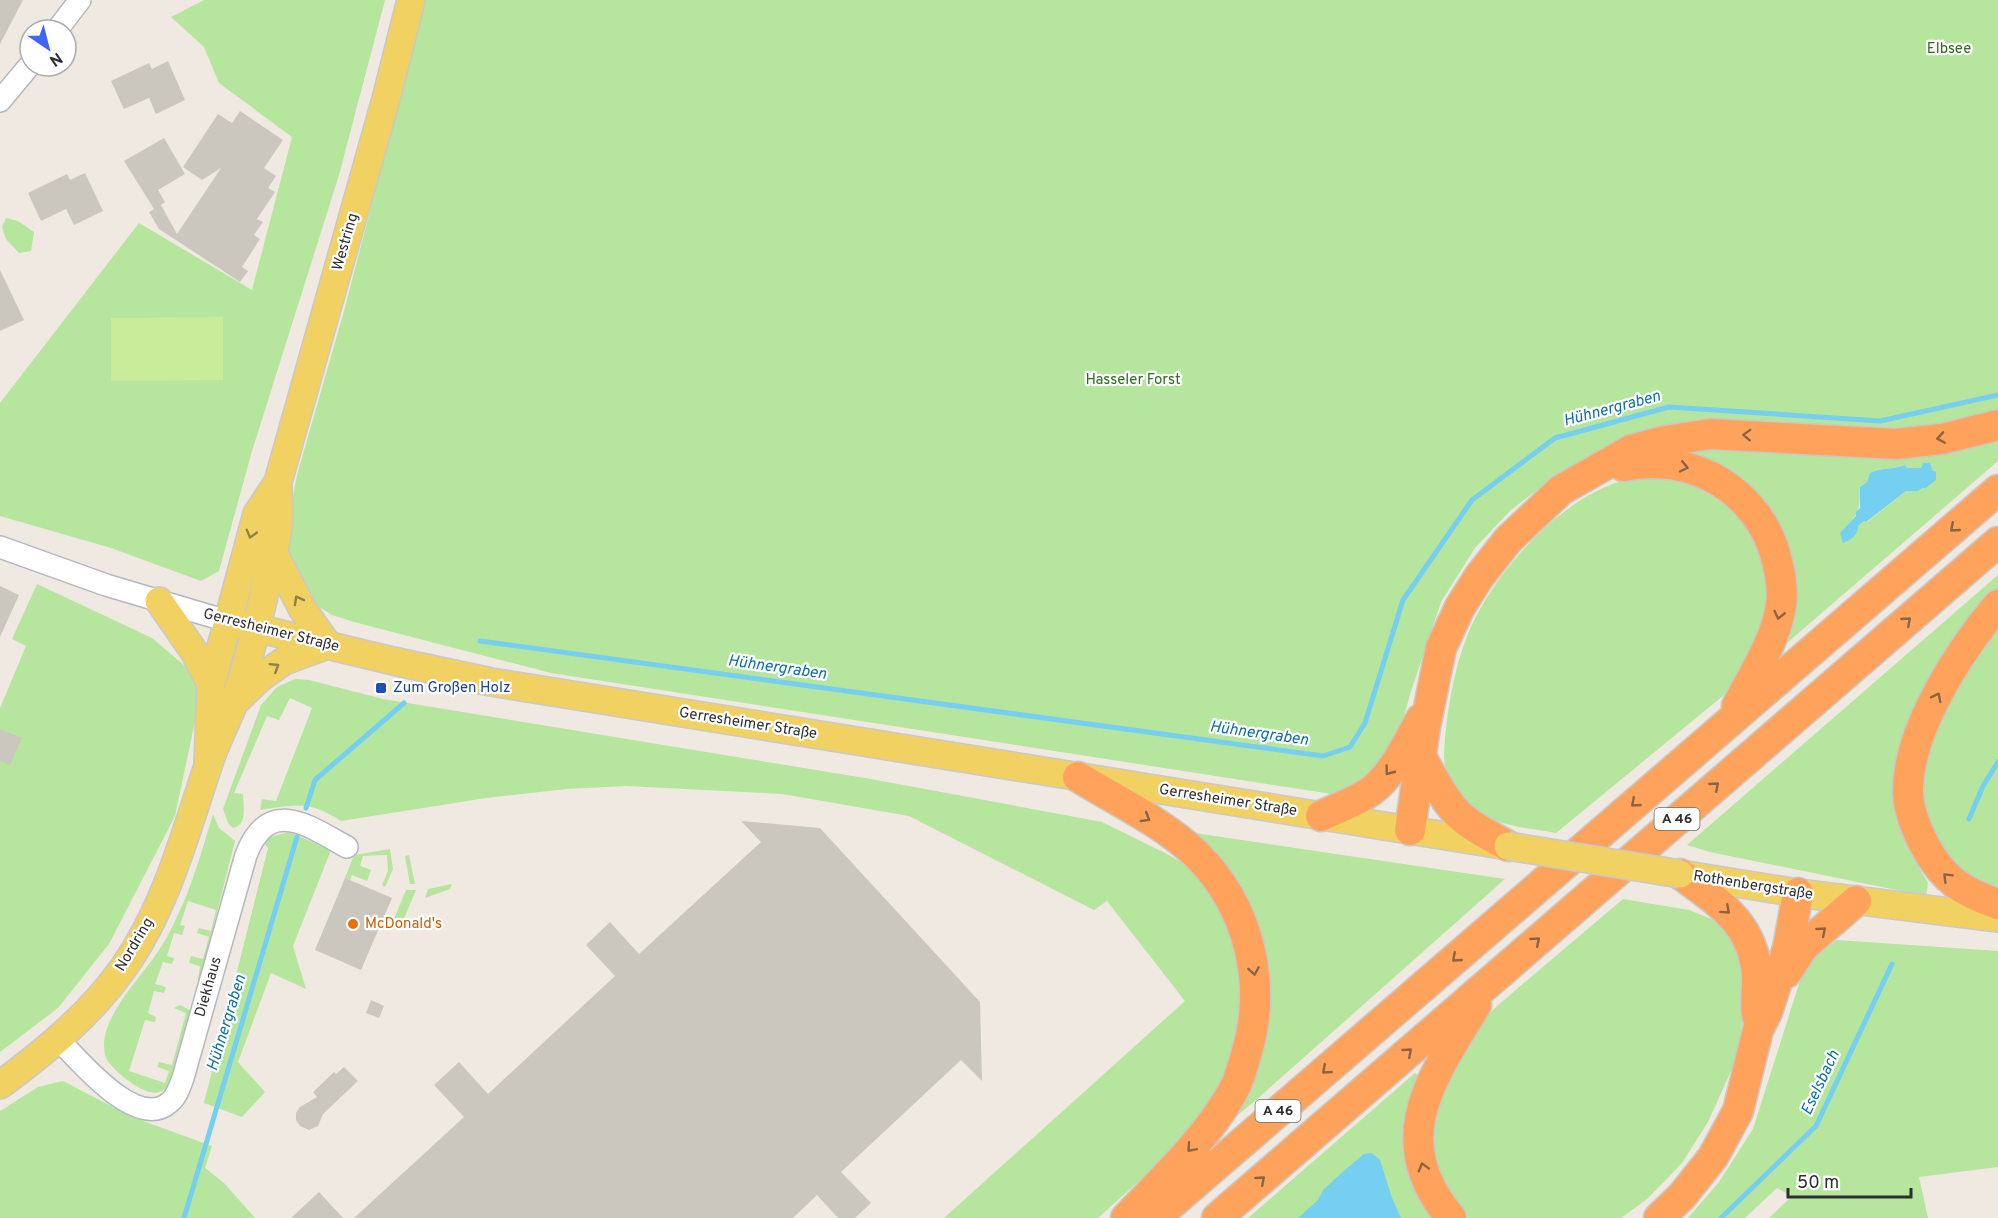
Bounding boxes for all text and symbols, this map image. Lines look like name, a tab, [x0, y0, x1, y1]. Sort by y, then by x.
north arrow	[18, 18, 78, 78]
park label: Elbsee	[1927, 40, 1971, 59]
text: N	[45, 47, 66, 70]
street label: Westring	[329, 211, 363, 273]
park label: Hasseler Forst	[1085, 371, 1181, 390]
water label: Hühnergraben	[1561, 386, 1663, 432]
one-way arrow	[1742, 429, 1751, 441]
one-way arrow	[1937, 431, 1947, 444]
one-way arrow	[1679, 460, 1689, 473]
one-way arrow	[1950, 521, 1961, 532]
one-way arrow	[246, 528, 258, 539]
one-way arrow	[294, 596, 305, 606]
street label: Gerresheimer Straße	[201, 605, 341, 657]
one-way arrow	[1773, 610, 1786, 620]
one-way arrow	[1900, 617, 1911, 628]
water label: Hühnergraben	[726, 651, 828, 685]
one-way arrow	[269, 663, 279, 675]
place label: Zum Großen Holz	[393, 679, 510, 698]
marker: Zum Großen Holz	[374, 681, 388, 695]
one-way arrow	[1930, 693, 1941, 704]
street label: Gerresheimer Straße	[678, 704, 818, 744]
water label: Hühnergraben	[1208, 717, 1310, 751]
one-way arrow	[1385, 765, 1396, 776]
street label: Gerresheimer Straße	[1158, 781, 1298, 821]
one-way arrow	[1708, 782, 1719, 793]
one-way arrow	[1631, 796, 1642, 807]
road number: A 46	[1654, 808, 1700, 830]
one-way arrow	[1140, 811, 1150, 822]
street label: Rothenbergstraße	[1692, 867, 1814, 905]
one-way arrow	[1944, 873, 1955, 884]
one-way arrow	[1720, 903, 1730, 914]
street label: Nordring	[112, 915, 158, 975]
place label: McDonald's	[365, 915, 442, 934]
marker: McDonald's	[346, 917, 360, 931]
one-way arrow	[1815, 927, 1826, 938]
one-way arrow	[1529, 937, 1540, 948]
one-way arrow	[1452, 950, 1463, 961]
street label: Diekhaus	[191, 955, 227, 1019]
one-way arrow	[1247, 966, 1260, 976]
water label: Hühnergraben	[203, 972, 251, 1074]
water label: Eselsbach	[1797, 1047, 1845, 1119]
one-way arrow	[1402, 1048, 1412, 1059]
one-way arrow	[1322, 1063, 1333, 1074]
road number: A 46	[1256, 1100, 1300, 1122]
one-way arrow	[1187, 1141, 1198, 1152]
scale bar	[1788, 1161, 1911, 1199]
one-way arrow	[1418, 1162, 1430, 1173]
text: 50 m	[1797, 1172, 1839, 1195]
one-way arrow	[1254, 1176, 1265, 1187]

